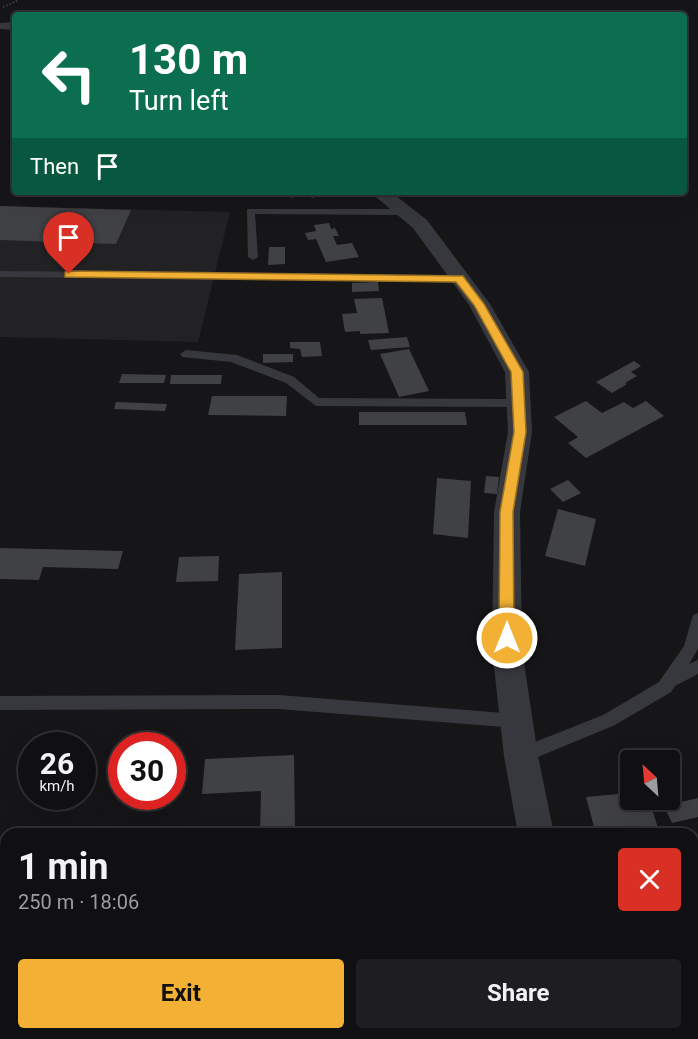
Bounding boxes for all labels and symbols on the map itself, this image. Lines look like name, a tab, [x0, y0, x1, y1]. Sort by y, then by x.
pin	[43, 212, 94, 274]
position arrow	[475, 606, 539, 670]
speed limit sign: 30	[108, 732, 186, 810]
north arrow	[620, 750, 680, 810]

